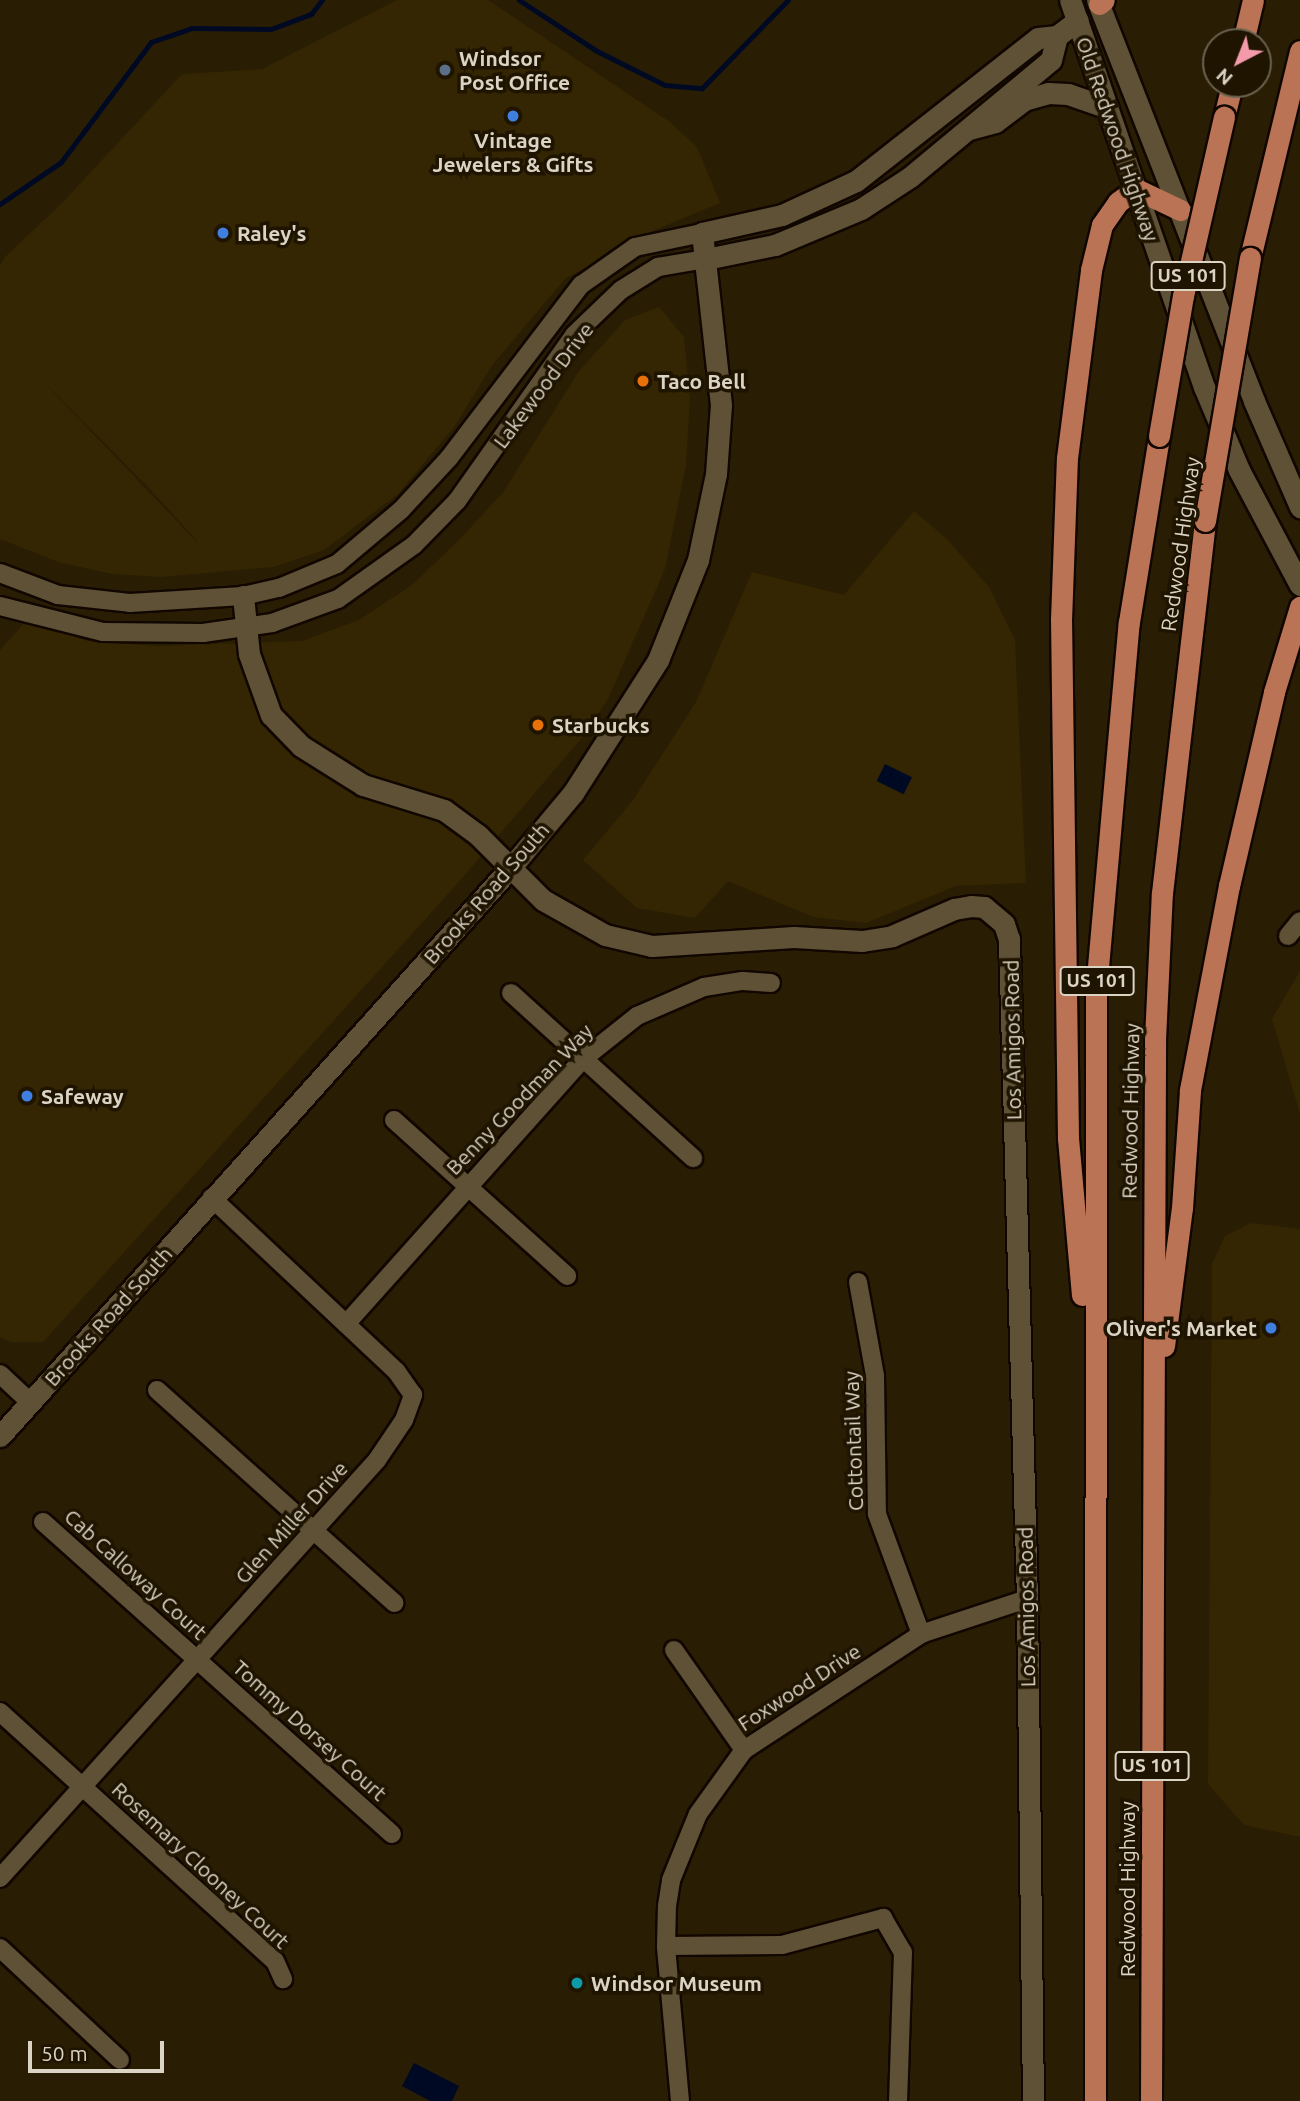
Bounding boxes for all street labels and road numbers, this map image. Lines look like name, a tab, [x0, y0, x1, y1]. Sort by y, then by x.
street label: Old Redwood Highway	[1071, 33, 1165, 245]
road number: US 101	[1150, 260, 1226, 292]
street label: Lakewood Drive	[488, 317, 598, 453]
street label: Redwood Highway	[1155, 455, 1205, 633]
street label: Brooks Road South	[418, 817, 554, 969]
street label: Los Amigos Road	[998, 960, 1026, 1120]
road number: US 101	[1058, 965, 1136, 996]
street label: Benny Goodman Way	[440, 1018, 598, 1180]
street label: Redwood Highway	[1116, 1023, 1144, 1199]
street label: Brooks Road South	[39, 1241, 177, 1391]
street label: Cottontail Way	[838, 1371, 868, 1511]
street label: Glen Miller Drive	[229, 1456, 353, 1588]
street label: Cab Calloway Court	[60, 1503, 212, 1645]
street label: Los Amigos Road	[1012, 1527, 1040, 1687]
street label: Foxwood Drive	[733, 1638, 865, 1736]
street label: Tommy Dorsey Court	[228, 1654, 392, 1806]
road number: US 101	[1114, 1750, 1190, 1782]
street label: Rosemary Clooney Court	[107, 1776, 295, 1954]
street label: Redwood Highway	[1114, 1801, 1140, 1977]

